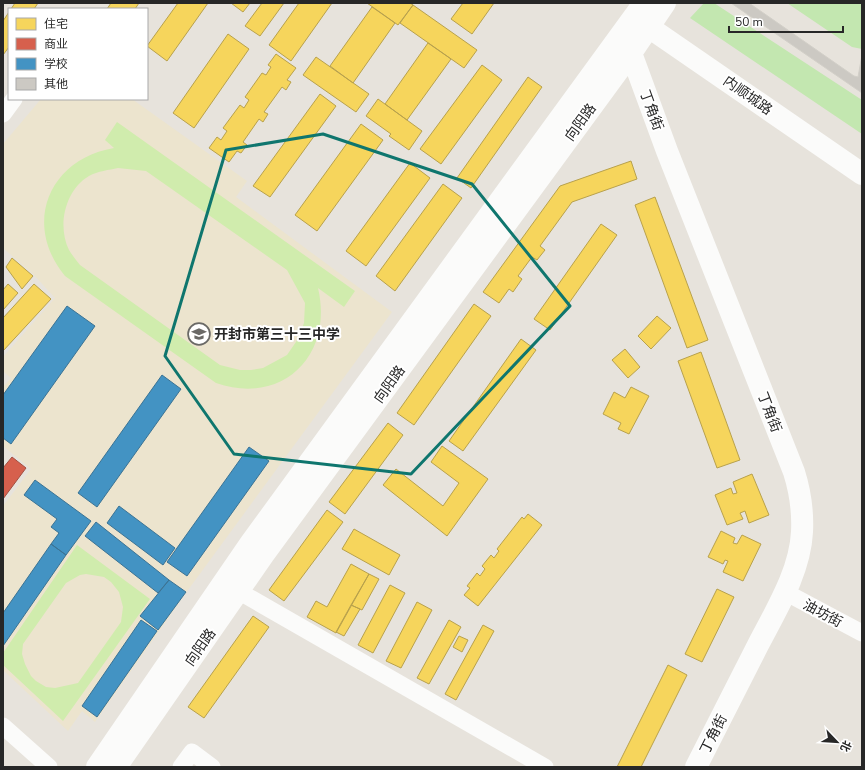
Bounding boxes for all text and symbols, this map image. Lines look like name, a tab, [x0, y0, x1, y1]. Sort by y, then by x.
legend	[8, 8, 148, 100]
scale bar	[729, 8, 843, 34]
text: 50 m	[735, 14, 763, 30]
text: 住宅	[44, 16, 68, 32]
text: 商业	[44, 36, 68, 52]
text: 学校	[44, 56, 68, 72]
street label: 内顺城路	[719, 72, 776, 119]
text: 其他	[44, 76, 68, 92]
street label: 丁角街	[635, 87, 668, 133]
street label: 向阳路	[560, 100, 600, 145]
school or university icon: 开封市第三十三中学	[186, 321, 212, 347]
place label: 开封市第三十三中学	[214, 325, 340, 344]
street label: 向阳路	[369, 362, 409, 407]
street label: 丁角街	[753, 389, 786, 435]
street label: 油坊街	[800, 595, 846, 632]
street label: 向阳路	[181, 625, 220, 670]
street label: 丁角街	[695, 711, 731, 757]
north arrow	[817, 722, 857, 762]
text: 北	[836, 738, 855, 754]

